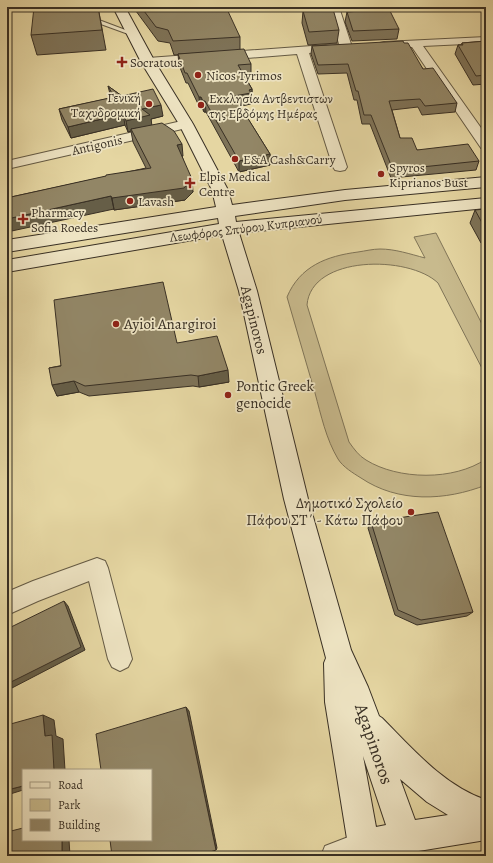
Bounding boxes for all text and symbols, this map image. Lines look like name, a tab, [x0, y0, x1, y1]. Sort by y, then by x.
place label: Socratous	[130, 54, 183, 71]
marker: Socratous	[117, 57, 127, 67]
place label: Nicos Tyrimos	[206, 67, 282, 84]
marker: Nicos Tyrimos	[193, 70, 203, 80]
place label: Γενική Ταχυδρομική	[71, 89, 141, 121]
place label: Εκκλησία Αντβεντιστων της Εβδόμης Ημέρας	[209, 90, 333, 122]
marker: Γενική Ταχυδρομική	[144, 99, 154, 109]
marker: Εκκλησία Αντβεντιστων της Εβδόμης Ημέρας	[196, 100, 206, 110]
street label: Antigonis	[69, 131, 124, 159]
place label: E&A Cash&Carry	[243, 151, 336, 168]
marker: E&A Cash&Carry	[230, 154, 240, 164]
place label: Spyros Kiprianos Bust	[389, 159, 469, 191]
place label: Elpis Medical Centre	[199, 168, 270, 200]
marker: Spyros Kiprianos Bust	[376, 169, 386, 179]
marker: Elpis Medical Centre	[184, 177, 196, 189]
place label: Lavash	[138, 193, 174, 210]
marker: Lavash	[125, 196, 135, 206]
place label: Pharmacy Sofia Roedes	[31, 204, 98, 236]
street label: Λεωφόρος Σπύρου Κυπριανού	[168, 210, 323, 246]
marker: Pharmacy Sofia Roedes	[18, 214, 28, 224]
street label: Agapinoros	[236, 283, 272, 356]
place label: Ayioi Anargiroi	[123, 314, 217, 334]
marker: Ayioi Anargiroi	[111, 319, 121, 329]
place label: Pontic Greek genocide	[236, 376, 315, 413]
marker: Pontic Greek genocide	[223, 390, 233, 400]
place label: Δημοτικό Σχολείο Πάφου ΣΤ΄ - Κάτω Πάφου	[246, 493, 403, 530]
marker: Δημοτικό Σχολείο Πάφου ΣΤ΄ - Κάτω Πάφου	[406, 507, 416, 517]
street label: Agapinoros	[349, 699, 399, 788]
legend	[22, 769, 152, 841]
text: Road	[58, 777, 84, 793]
text: Park	[58, 797, 81, 813]
text: Building	[58, 817, 100, 833]

